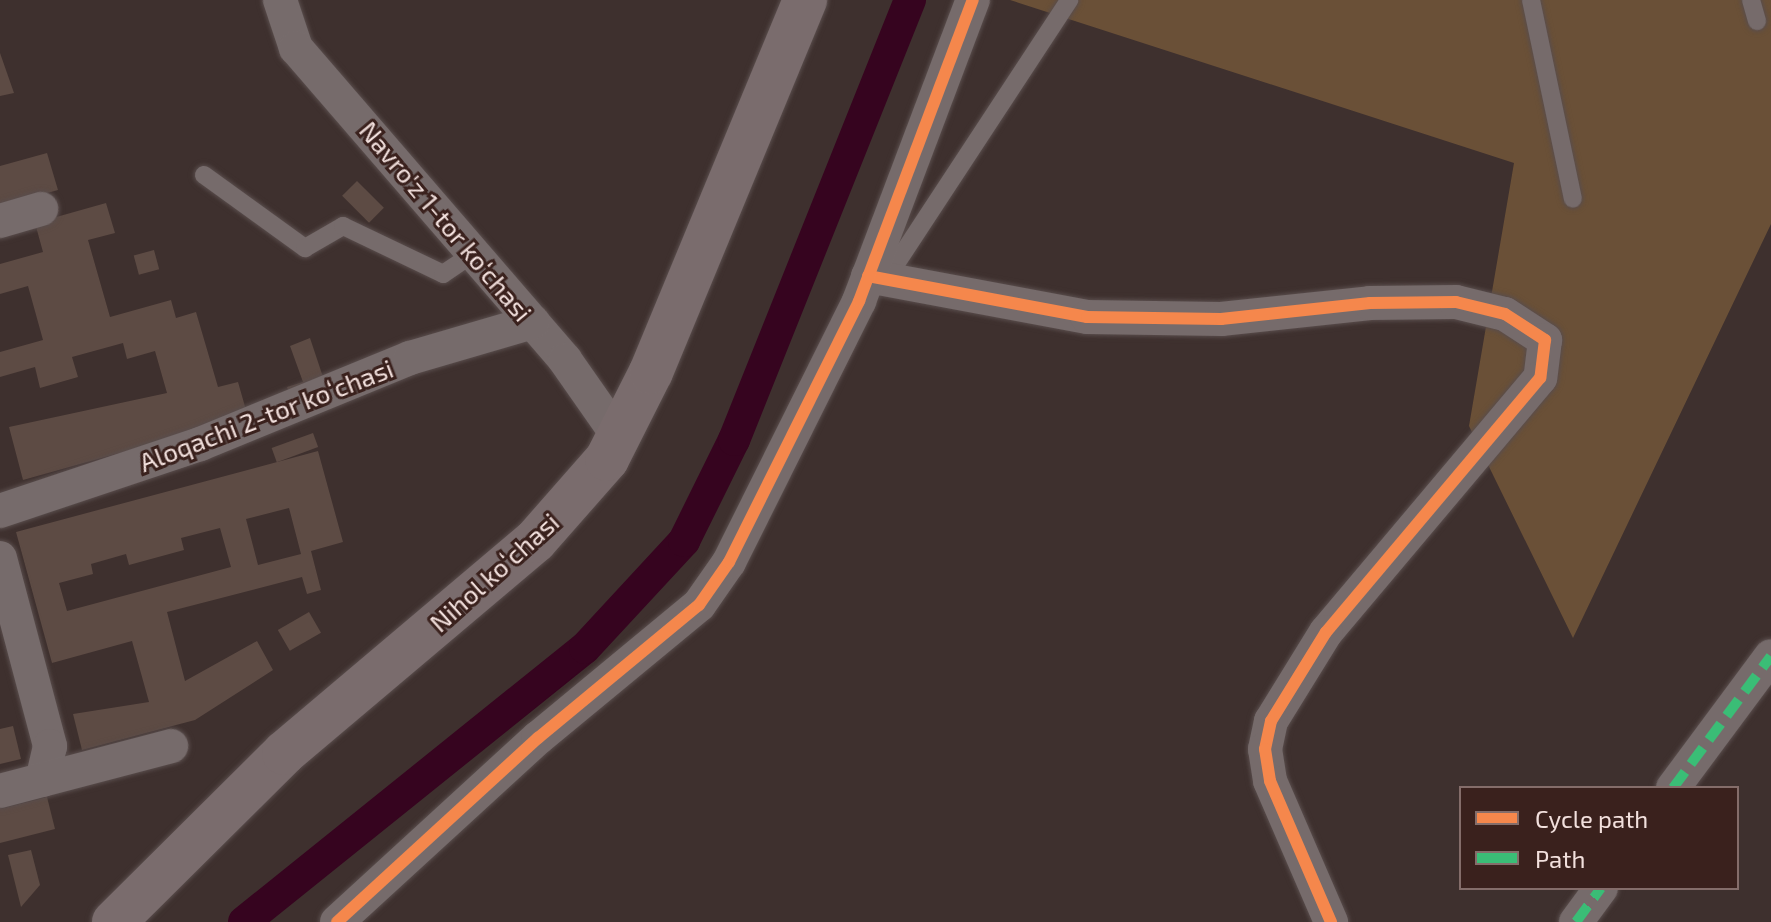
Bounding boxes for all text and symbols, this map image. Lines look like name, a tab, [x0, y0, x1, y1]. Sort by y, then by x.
street label: Navro'z 1-tor ko‘chasi	[353, 115, 539, 327]
street label: Aloqachi 2-tor koʻchasi	[134, 352, 398, 478]
street label: Nihol koʻchasi	[423, 506, 565, 638]
legend	[1459, 786, 1739, 890]
text: Cycle path	[1535, 804, 1648, 833]
text: Path	[1535, 844, 1585, 873]

